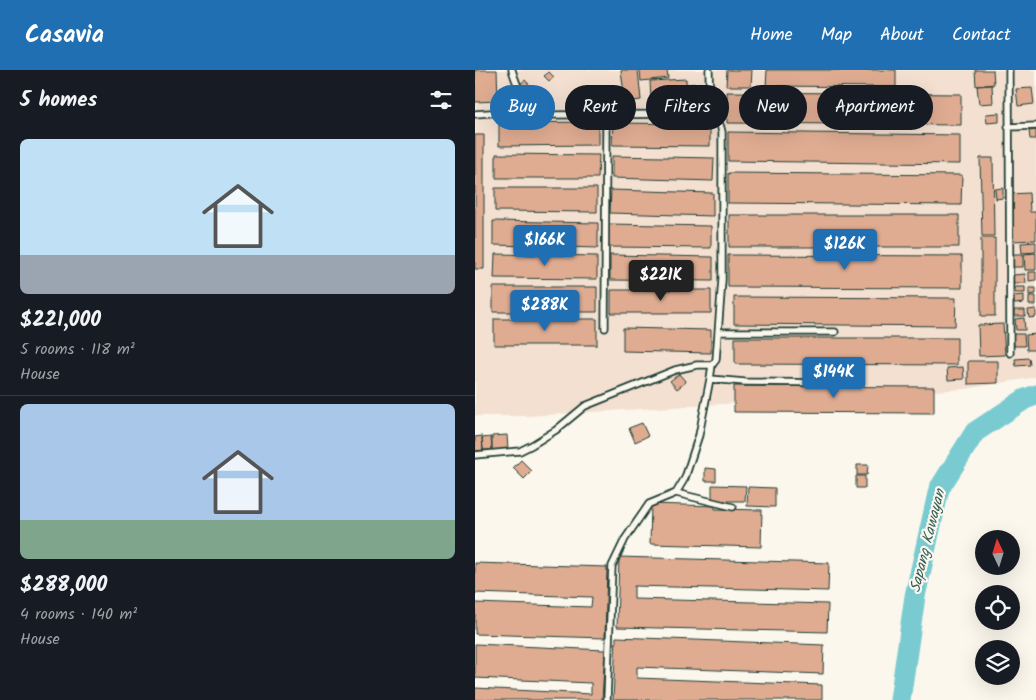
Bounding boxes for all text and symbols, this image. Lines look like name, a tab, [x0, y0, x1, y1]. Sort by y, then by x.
text: Casavia	[25, 16, 104, 55]
text: Home	[750, 21, 793, 50]
text: Map	[821, 21, 852, 50]
text: About	[880, 21, 924, 50]
text: Contact	[952, 21, 1011, 50]
text: 5 homes	[20, 84, 97, 117]
chip: Buy	[490, 85, 555, 130]
chip: Rent	[565, 85, 636, 130]
chip: Filters	[646, 85, 729, 130]
chip: New	[739, 85, 807, 130]
chip: Apartment	[817, 85, 933, 130]
icon: filters	[427, 86, 455, 114]
icon: home	[193, 171, 283, 261]
pin: $166K	[510, 224, 580, 267]
text: $166K	[524, 228, 566, 253]
pin: $126K	[810, 228, 880, 271]
text: $126K	[824, 232, 866, 257]
pin: $221K	[626, 260, 696, 302]
text: $221K	[640, 263, 682, 288]
pin: $288K	[510, 290, 580, 332]
text: $288K	[521, 293, 569, 318]
text: $221,000	[20, 304, 101, 337]
text: 5 rooms · 118 m²	[20, 337, 135, 362]
pin: $144K	[799, 356, 869, 399]
text: $144K	[813, 360, 855, 385]
text: House	[20, 362, 60, 387]
icon: home	[193, 437, 283, 527]
water label: Sapang Kawayan	[904, 486, 953, 595]
north arrow	[975, 530, 1020, 575]
map controls	[975, 530, 1020, 685]
text: $288,000	[20, 569, 107, 602]
button: locate	[975, 585, 1020, 630]
text: 4 rooms · 140 m²	[20, 602, 137, 627]
text: House	[20, 627, 60, 652]
button: layers	[975, 640, 1020, 685]

